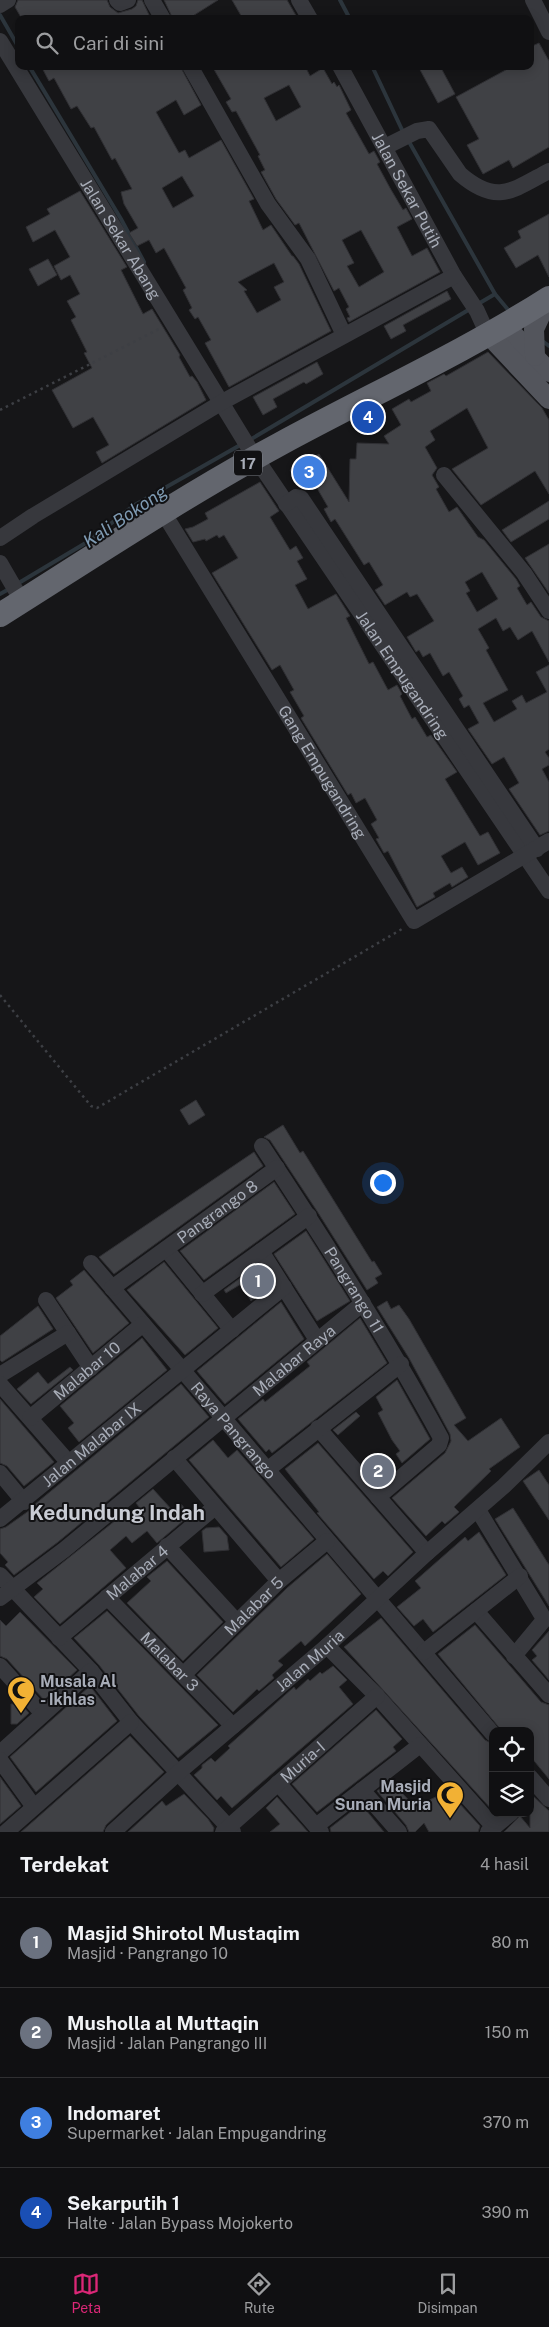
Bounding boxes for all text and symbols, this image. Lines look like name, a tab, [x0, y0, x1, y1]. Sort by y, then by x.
search box	[15, 15, 534, 70]
icon: search	[33, 29, 61, 57]
text: Cari di sini	[73, 32, 164, 54]
street label: Jalan Sekar Putih	[368, 129, 446, 251]
street label: Jalan Sekar Abang	[77, 175, 165, 303]
pin: 4	[352, 398, 384, 436]
road number: 17	[234, 450, 262, 476]
pin: 3	[293, 453, 325, 491]
water label: Kali Bokong	[79, 480, 171, 552]
street label: Jalan Empugandring	[352, 607, 453, 743]
street label: Gang Empugandring	[274, 702, 371, 842]
your location	[370, 1170, 396, 1196]
street label: Pangrango 8	[173, 1176, 261, 1247]
street label: Pangrango 11	[321, 1243, 388, 1336]
pin: 1	[242, 1262, 274, 1300]
street label: Malabar Raya	[249, 1321, 339, 1400]
street label: Malabar 10	[50, 1337, 124, 1404]
street label: Raya Pangrango	[187, 1378, 280, 1483]
street label: Jalan Malabar IX	[38, 1398, 145, 1490]
pin: 2	[362, 1452, 394, 1490]
district label: Kedundung Indah	[29, 1500, 205, 1525]
street label: Malabar 4	[102, 1541, 172, 1604]
street label: Malabar 5	[220, 1573, 287, 1639]
street label: Jalan Muria	[271, 1626, 348, 1695]
street label: Malabar 3	[137, 1628, 203, 1695]
place label: Musala Al - Ikhlas	[40, 1672, 117, 1709]
mosque icon: Musala Al - Ikhlas	[6, 1675, 36, 1714]
map controls	[489, 1727, 534, 1817]
button: locate	[489, 1727, 534, 1772]
street label: Muria-I	[276, 1737, 329, 1787]
button: layers	[489, 1772, 534, 1817]
place label: Masjid Sunan Muria	[335, 1777, 431, 1814]
mosque icon: Masjid Sunan Muria	[435, 1780, 465, 1819]
text: Terdekat	[20, 1852, 109, 1877]
text: 4 hasil	[480, 1855, 529, 1874]
text: Masjid Shirotol Mustaqim	[67, 1922, 300, 1944]
text: 1	[33, 1933, 39, 1952]
text: 80 m	[491, 1933, 529, 1952]
text: Masjid · Pangrango 10	[67, 1944, 228, 1963]
text: Musholla al Muttaqin	[67, 2012, 259, 2034]
text: 2	[31, 2023, 41, 2042]
text: 150 m	[485, 2023, 529, 2042]
text: Masjid · Jalan Pangrango III	[67, 2034, 267, 2053]
text: Indomaret	[67, 2102, 161, 2124]
text: 3	[31, 2113, 41, 2132]
text: 370 m	[482, 2113, 529, 2132]
text: Supermarket · Jalan Empugandring	[67, 2124, 327, 2143]
text: Sekarputih 1	[67, 2192, 180, 2214]
text: 4	[31, 2203, 41, 2222]
text: 390 m	[482, 2203, 529, 2222]
text: Halte · Jalan Bypass Mojokerto	[67, 2214, 293, 2233]
tab: Peta	[71, 2270, 101, 2316]
tab: Rute	[244, 2270, 275, 2316]
tab: Disimpan	[418, 2270, 478, 2316]

